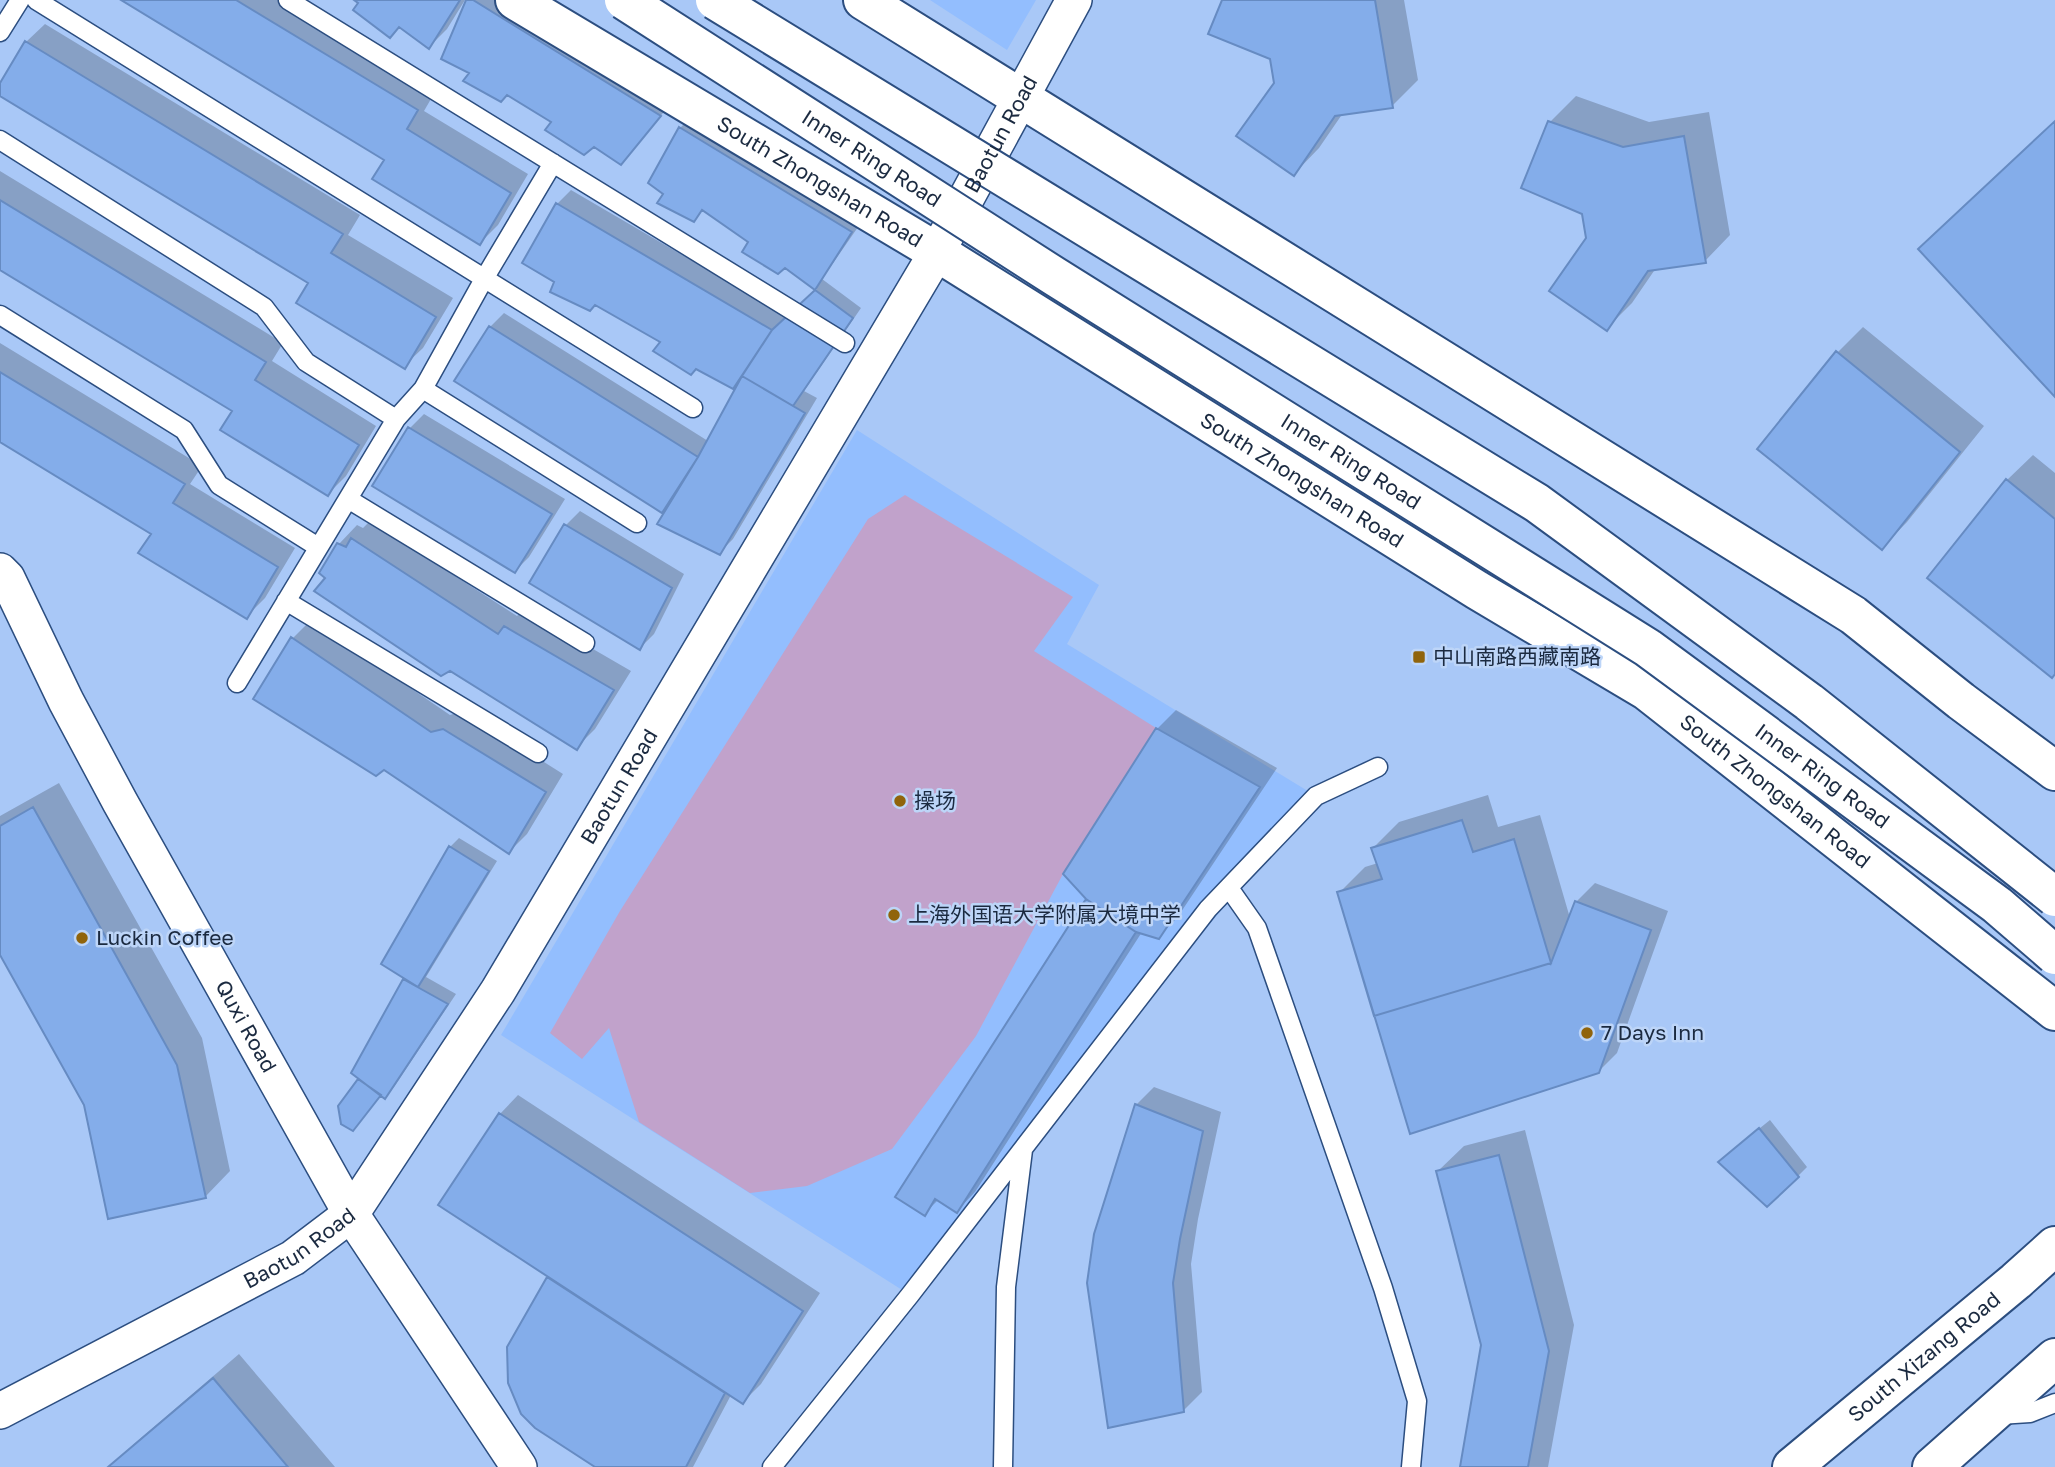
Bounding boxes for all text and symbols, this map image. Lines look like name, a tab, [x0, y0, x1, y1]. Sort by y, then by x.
street label: Baotun Road	[958, 71, 1042, 197]
street label: Inner Ring Road	[797, 104, 947, 212]
street label: South Zhongshan Road	[713, 110, 928, 253]
street label: South Zhongshan Road	[1196, 406, 1409, 553]
street label: Inner Ring Road	[1276, 407, 1426, 515]
place label: 中山南路西藏南路	[1433, 643, 1601, 669]
marker: 中山南路西藏南路	[1411, 649, 1427, 665]
street label: South Zhongshan Road	[1675, 708, 1876, 873]
street label: Inner Ring Road	[1750, 717, 1895, 833]
street label: Baotun Road	[574, 724, 663, 848]
place label: 操场	[914, 787, 956, 813]
marker: 操场	[892, 793, 908, 809]
place label: 上海外国语大学附属大境中学	[908, 901, 1181, 927]
marker: 上海外国语大学附属大境中学	[886, 907, 902, 923]
place label: Luckin Coffee	[96, 924, 234, 950]
marker: Luckin Coffee	[74, 930, 90, 946]
street label: Quxi Road	[210, 975, 283, 1077]
place label: 7 Days Inn	[1601, 1019, 1704, 1045]
marker: 7 Days Inn	[1579, 1025, 1595, 1041]
street label: Baotun Road	[238, 1201, 360, 1294]
street label: South Xizang Road	[1842, 1286, 2005, 1427]

